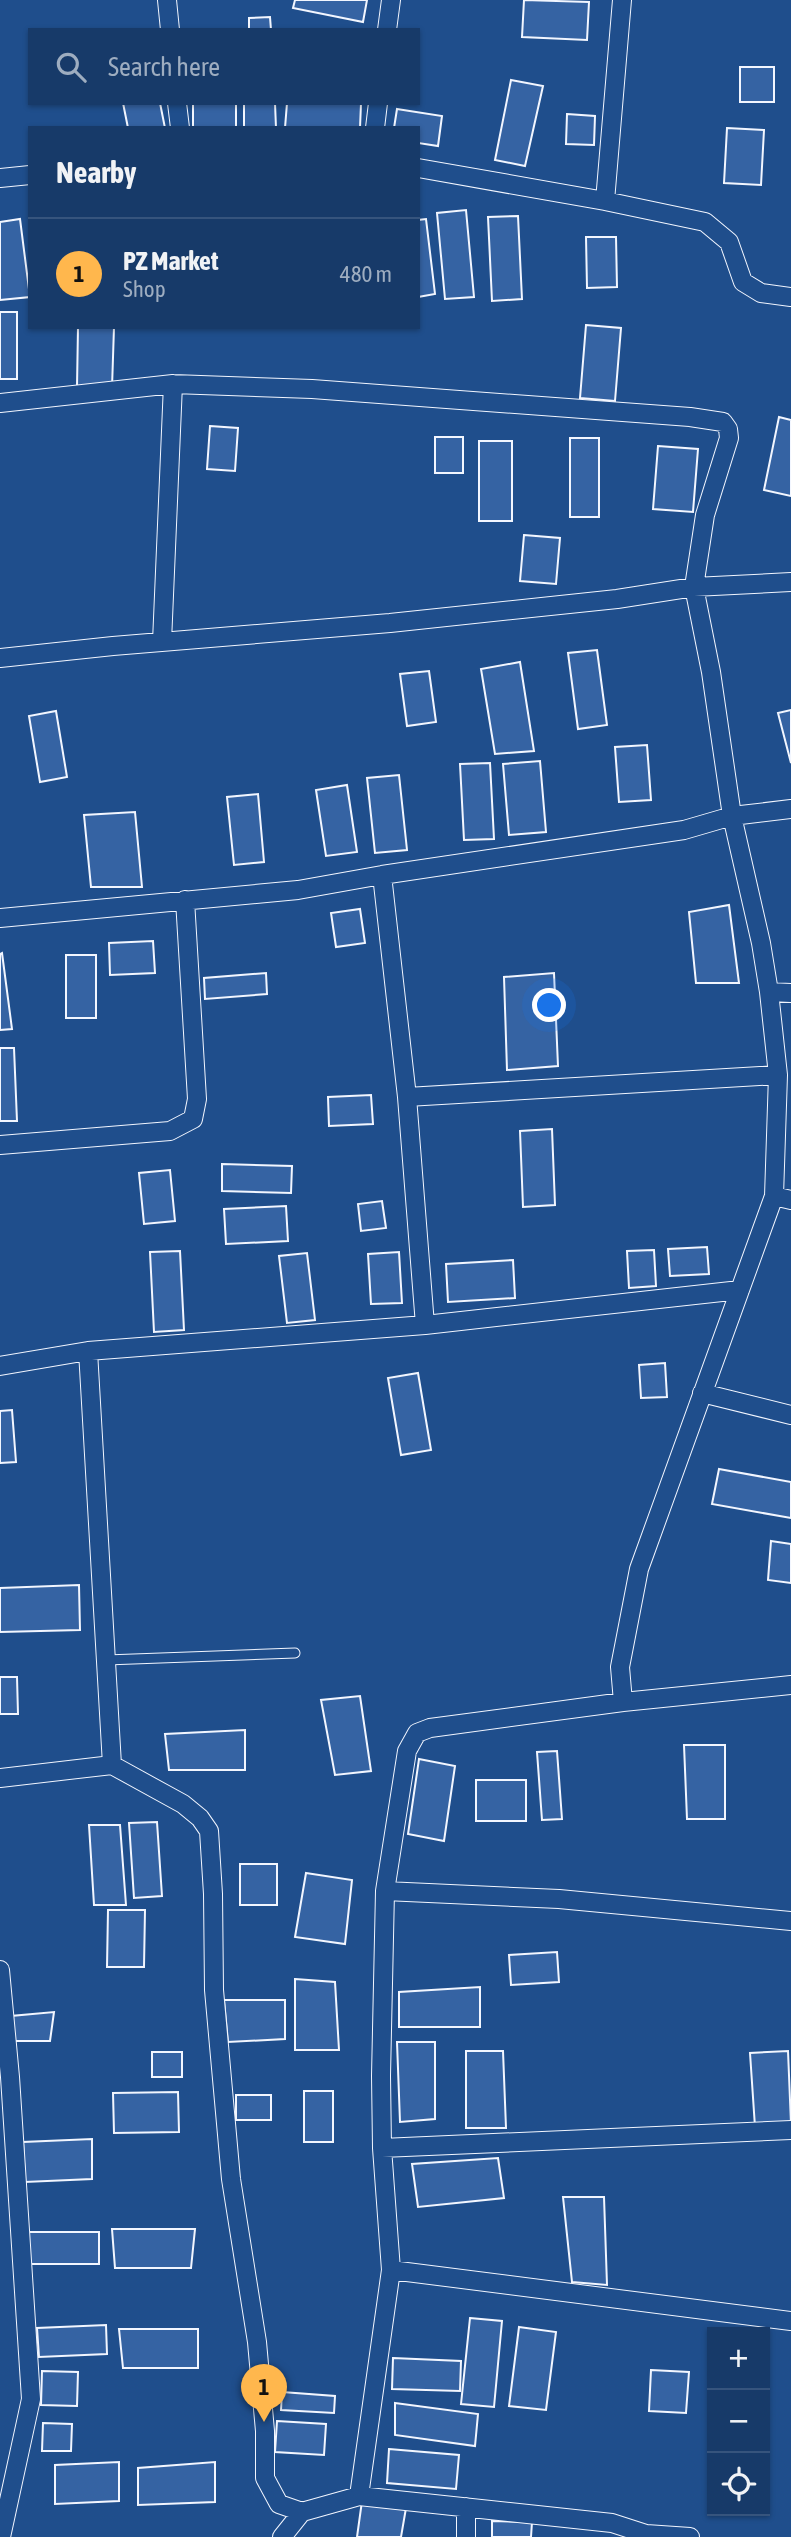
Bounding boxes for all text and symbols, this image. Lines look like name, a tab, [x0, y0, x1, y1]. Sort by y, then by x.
search box	[28, 28, 420, 105]
icon: search	[52, 48, 90, 86]
text: Search here	[108, 52, 220, 82]
text: Nearby	[56, 155, 136, 189]
text: PZ Market	[123, 246, 218, 276]
text: 1	[74, 261, 84, 287]
text: 480 m	[340, 261, 392, 287]
text: Shop	[123, 276, 166, 302]
your location	[532, 988, 566, 1022]
map controls	[707, 2327, 770, 2516]
button: +	[707, 2327, 770, 2390]
pin: 1	[241, 2364, 287, 2422]
button: −	[707, 2390, 770, 2453]
button: locate	[707, 2453, 770, 2516]

